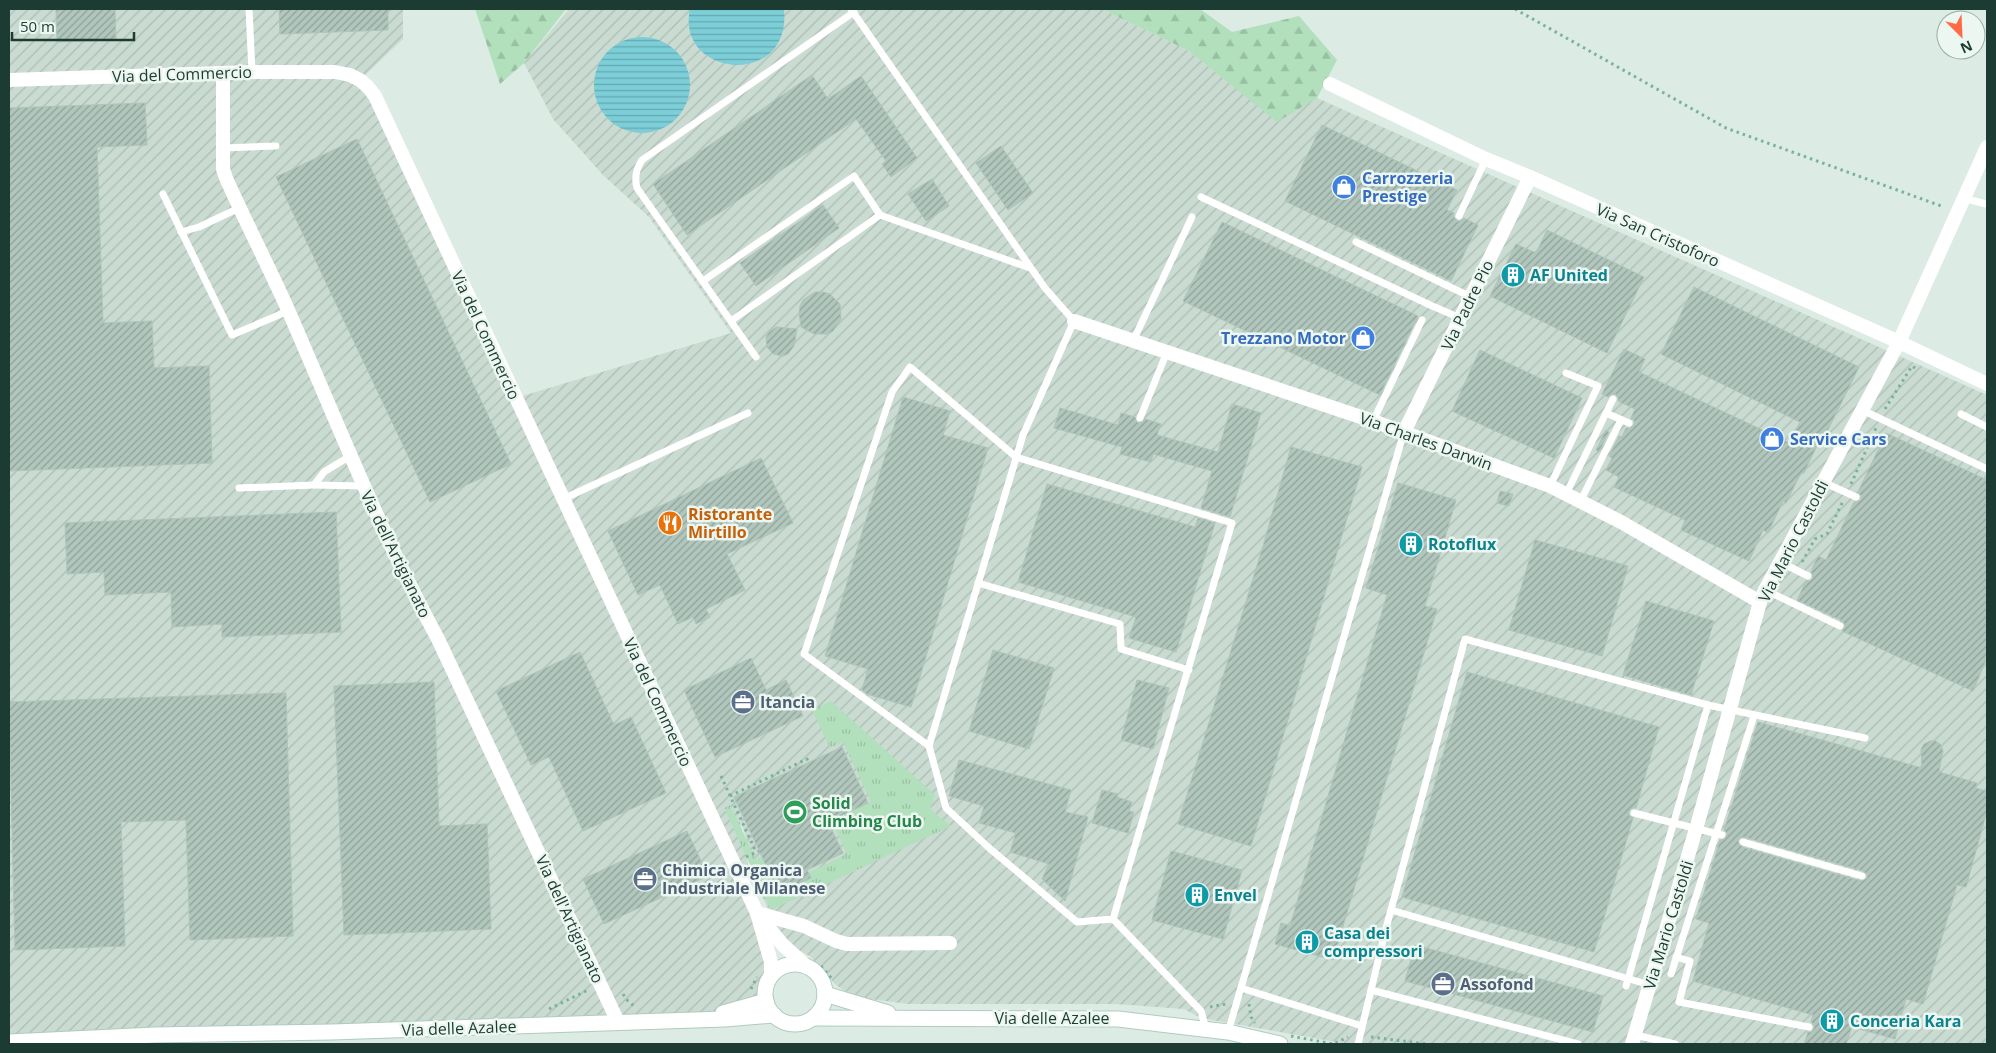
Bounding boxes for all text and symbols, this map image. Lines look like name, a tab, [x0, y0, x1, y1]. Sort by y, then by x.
scale bar	[12, 10, 135, 42]
north arrow	[1936, 10, 1986, 60]
text: 50 m	[20, 16, 55, 36]
text: N	[1957, 36, 1976, 58]
street label: Via del Commercio	[112, 61, 252, 87]
place label: Carrozzeria Prestige	[1362, 167, 1453, 207]
shop icon: Carrozzeria Prestige	[1331, 174, 1357, 200]
street label: Via San Cristoforo	[1593, 198, 1723, 272]
street label: Via Padre Pio	[1436, 256, 1498, 354]
building icon: AF United	[1500, 262, 1526, 288]
place label: AF United	[1530, 264, 1608, 286]
street label: Via del Commercio	[446, 267, 526, 403]
shop icon: Trezzano Motor	[1350, 325, 1376, 351]
place label: Trezzano Motor	[1221, 327, 1346, 349]
street label: Via Charles Darwin	[1356, 407, 1496, 475]
shop icon: Service Cars	[1759, 426, 1785, 452]
place label: Service Cars	[1790, 428, 1886, 450]
street label: Via Mario Castoldi	[1753, 476, 1833, 606]
street label: Via dell'Artigianato	[356, 487, 436, 621]
place label: Ristorante Mirtillo	[688, 503, 772, 543]
restaurant icon: Ristorante Mirtillo	[657, 510, 683, 536]
building icon: Rotoflux	[1398, 531, 1424, 557]
place label: Rotoflux	[1428, 533, 1497, 555]
street label: Via del Commercio	[618, 634, 698, 770]
office icon: Itancia	[730, 689, 756, 715]
place label: Itancia	[760, 691, 815, 713]
place label: Solid Climbing Club	[812, 792, 922, 832]
sports icon: Solid Climbing Club	[782, 799, 808, 825]
street label: Via dell'Artigianato	[531, 851, 609, 987]
street label: Via Mario Castoldi	[1638, 858, 1698, 992]
place label: Chimica Organica Industriale Milanese	[662, 859, 826, 899]
office icon: Chimica Organica Industriale Milanese	[632, 866, 658, 892]
building icon: Envel	[1184, 882, 1210, 908]
place label: Envel	[1214, 884, 1257, 906]
place label: Casa dei compressori	[1324, 922, 1423, 962]
building icon: Casa dei compressori	[1294, 929, 1320, 955]
office icon: Assofond	[1430, 971, 1456, 997]
place label: Assofond	[1460, 973, 1534, 995]
street label: Via delle Azalee	[994, 1007, 1110, 1029]
building icon: Conceria Kara	[1819, 1008, 1845, 1034]
place label: Conceria Kara	[1850, 1010, 1961, 1032]
street label: Via delle Azalee	[401, 1015, 517, 1041]

